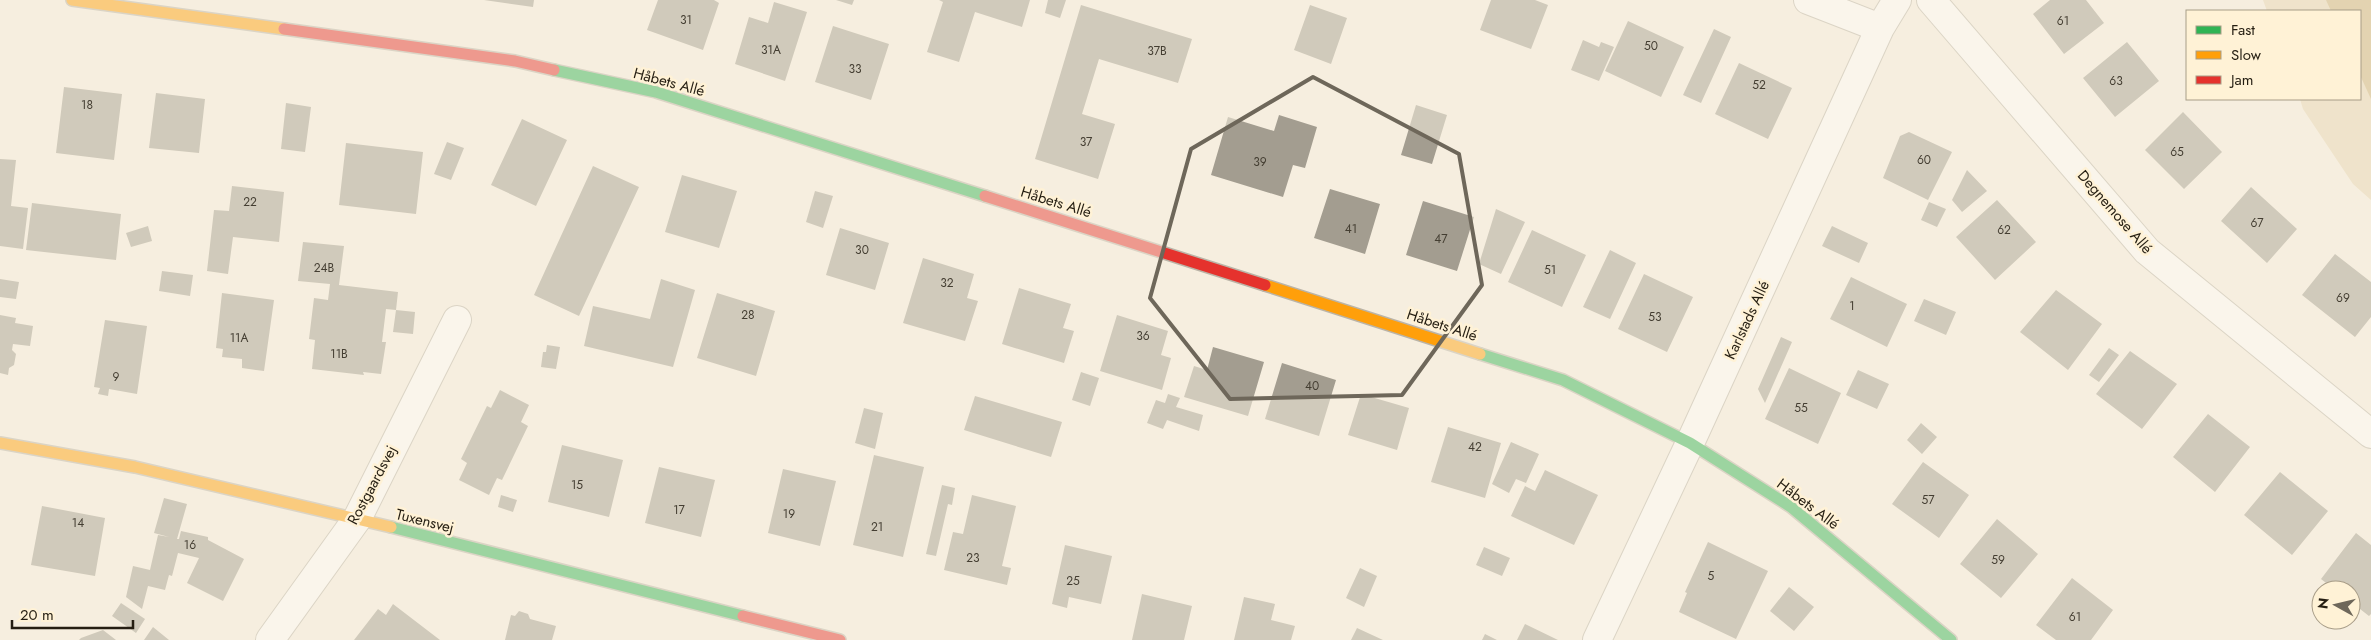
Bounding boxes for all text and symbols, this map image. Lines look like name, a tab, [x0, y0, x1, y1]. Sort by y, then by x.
legend	[2186, 10, 2361, 100]
house number: 31	[680, 11, 692, 29]
house number: 61	[2057, 12, 2069, 30]
text: Fast	[2231, 19, 2255, 41]
house number: 50	[1644, 37, 1658, 55]
house number: 31A	[761, 41, 781, 59]
house number: 37B	[1147, 42, 1167, 60]
text: Slow	[2231, 44, 2262, 66]
house number: 33	[848, 60, 862, 78]
street label: Håbets Allé	[631, 62, 707, 102]
text: Jam	[2229, 69, 2254, 91]
house number: 63	[2109, 72, 2123, 90]
house number: 52	[1752, 76, 1766, 94]
house number: 18	[81, 96, 93, 114]
house number: 37	[1080, 133, 1093, 151]
house number: 65	[2170, 143, 2184, 161]
house number: 60	[1917, 151, 1931, 169]
house number: 39	[1253, 153, 1267, 171]
street label: Degnemose Allé	[2072, 165, 2158, 259]
street label: Håbets Allé	[1018, 181, 1094, 223]
house number: 22	[243, 193, 257, 211]
house number: 67	[2250, 214, 2264, 232]
house number: 41	[1345, 220, 1357, 238]
house number: 62	[1997, 221, 2011, 239]
house number: 47	[1434, 230, 1448, 248]
house number: 30	[855, 241, 869, 259]
house number: 24B	[314, 259, 335, 277]
house number: 51	[1544, 261, 1556, 279]
house number: 32	[940, 274, 954, 292]
street label: Karlstads Allé	[1719, 277, 1775, 363]
house number: 69	[2336, 289, 2350, 307]
house number: 1	[1849, 297, 1855, 315]
street label: Håbets Allé	[1404, 303, 1480, 347]
house number: 28	[741, 306, 755, 324]
house number: 53	[1648, 308, 1662, 326]
house number: 36	[1136, 327, 1150, 345]
house number: 11A	[230, 329, 248, 347]
house number: 11B	[330, 345, 348, 363]
house number: 9	[113, 368, 120, 386]
house number: 40	[1305, 377, 1319, 395]
house number: 55	[1794, 399, 1808, 417]
house number: 42	[1468, 438, 1482, 456]
street label: Rostgaardsvej	[342, 442, 402, 528]
street label: Håbets Allé	[1772, 473, 1844, 535]
house number: 15	[571, 476, 583, 494]
house number: 57	[1921, 491, 1935, 509]
house number: 17	[673, 501, 686, 519]
street label: Tuxensvej	[394, 503, 456, 539]
house number: 19	[783, 505, 795, 523]
house number: 14	[72, 514, 84, 532]
house number: 21	[871, 518, 883, 536]
house number: 16	[184, 536, 196, 554]
house number: 23	[966, 549, 980, 567]
house number: 59	[1991, 551, 2005, 569]
house number: 5	[1708, 567, 1715, 585]
house number: 25	[1066, 572, 1080, 590]
north arrow	[2311, 580, 2361, 630]
text: N	[2312, 596, 2334, 610]
scale bar	[12, 598, 134, 630]
text: 20 m	[20, 604, 54, 626]
house number: 61	[2069, 608, 2081, 626]

